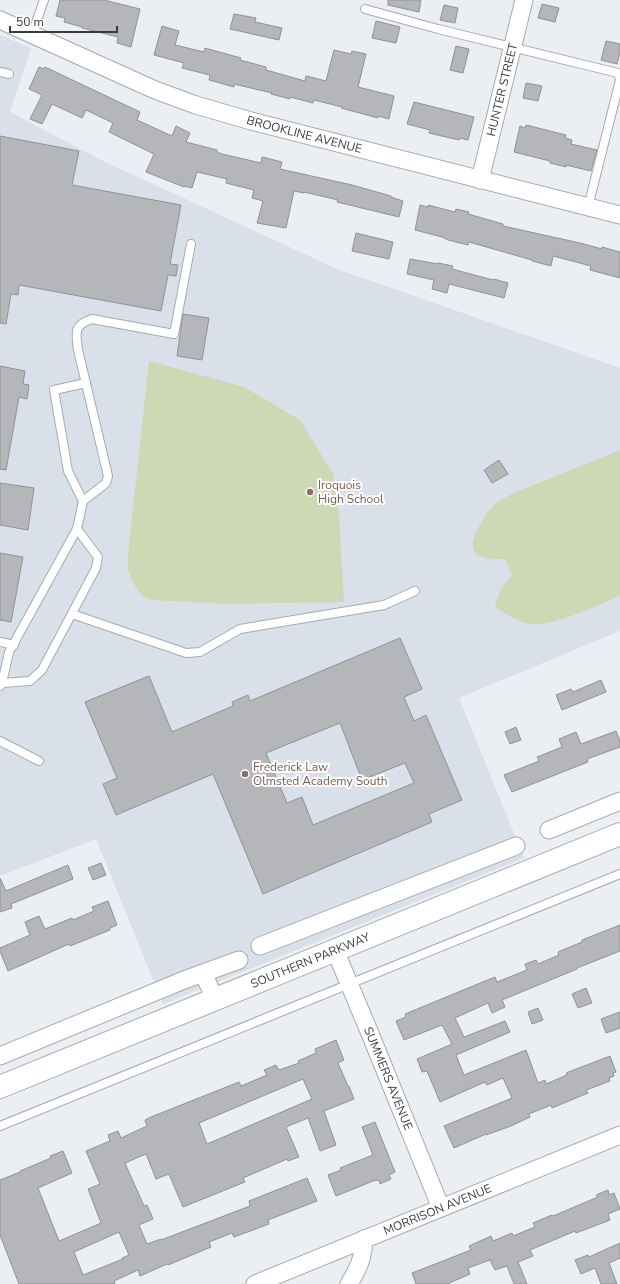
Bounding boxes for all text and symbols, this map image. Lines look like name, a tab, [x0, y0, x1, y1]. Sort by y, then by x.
scale bar	[10, 8, 117, 34]
text: 50 m	[16, 14, 44, 30]
street label: HUNTER STREET	[483, 41, 521, 138]
street label: BROOKLINE AVENUE	[245, 112, 364, 157]
place label: Iroquois High School	[318, 477, 384, 507]
marker: Iroquois High School	[305, 487, 315, 497]
place label: Frederick Law Olmsted Academy South	[253, 759, 388, 789]
marker: Frederick Law Olmsted Academy South	[240, 769, 250, 779]
street label: SOUTHERN PARKWAY	[248, 929, 373, 992]
street label: SUMMERS AVENUE	[360, 1024, 416, 1132]
street label: MORRISON AVENUE	[381, 1180, 494, 1239]

